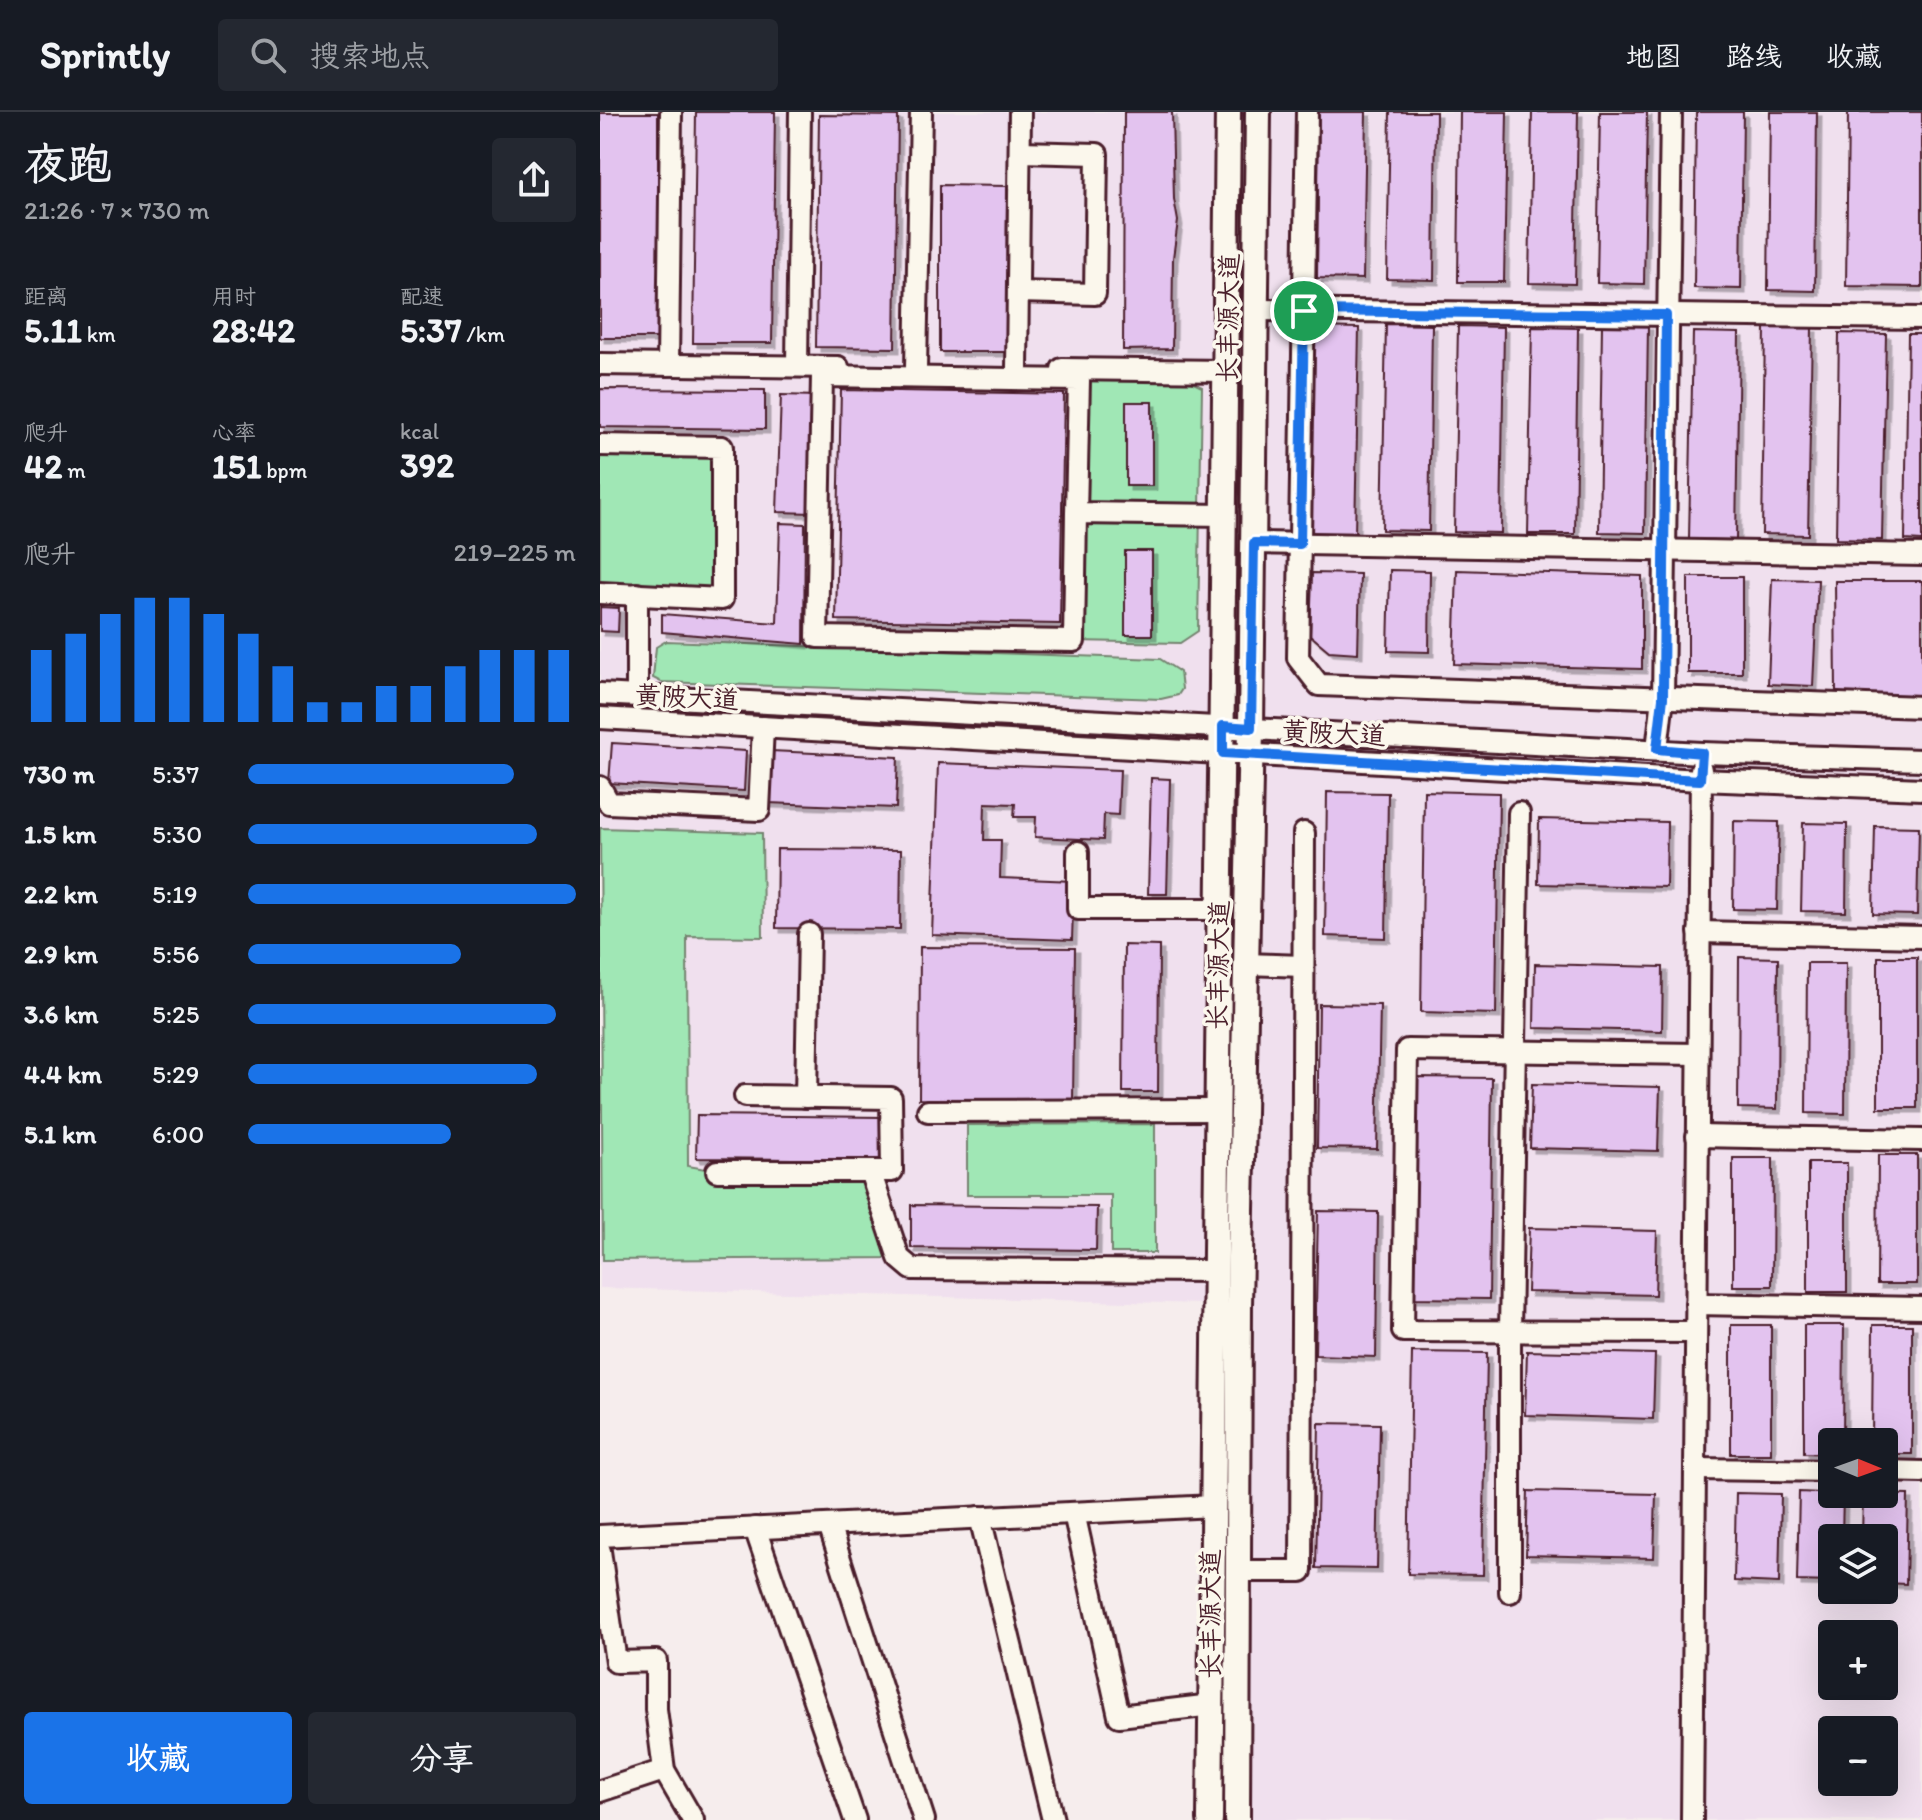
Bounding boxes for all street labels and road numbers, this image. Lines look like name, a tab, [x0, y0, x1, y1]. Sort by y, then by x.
street label: 长丰源大道	[1211, 253, 1245, 383]
street label: 黄陂大道	[634, 678, 740, 716]
street label: 黄陂大道	[1281, 714, 1387, 752]
street label: 长丰源大道	[1201, 900, 1235, 1030]
street label: 长丰源大道	[1194, 1549, 1226, 1679]

